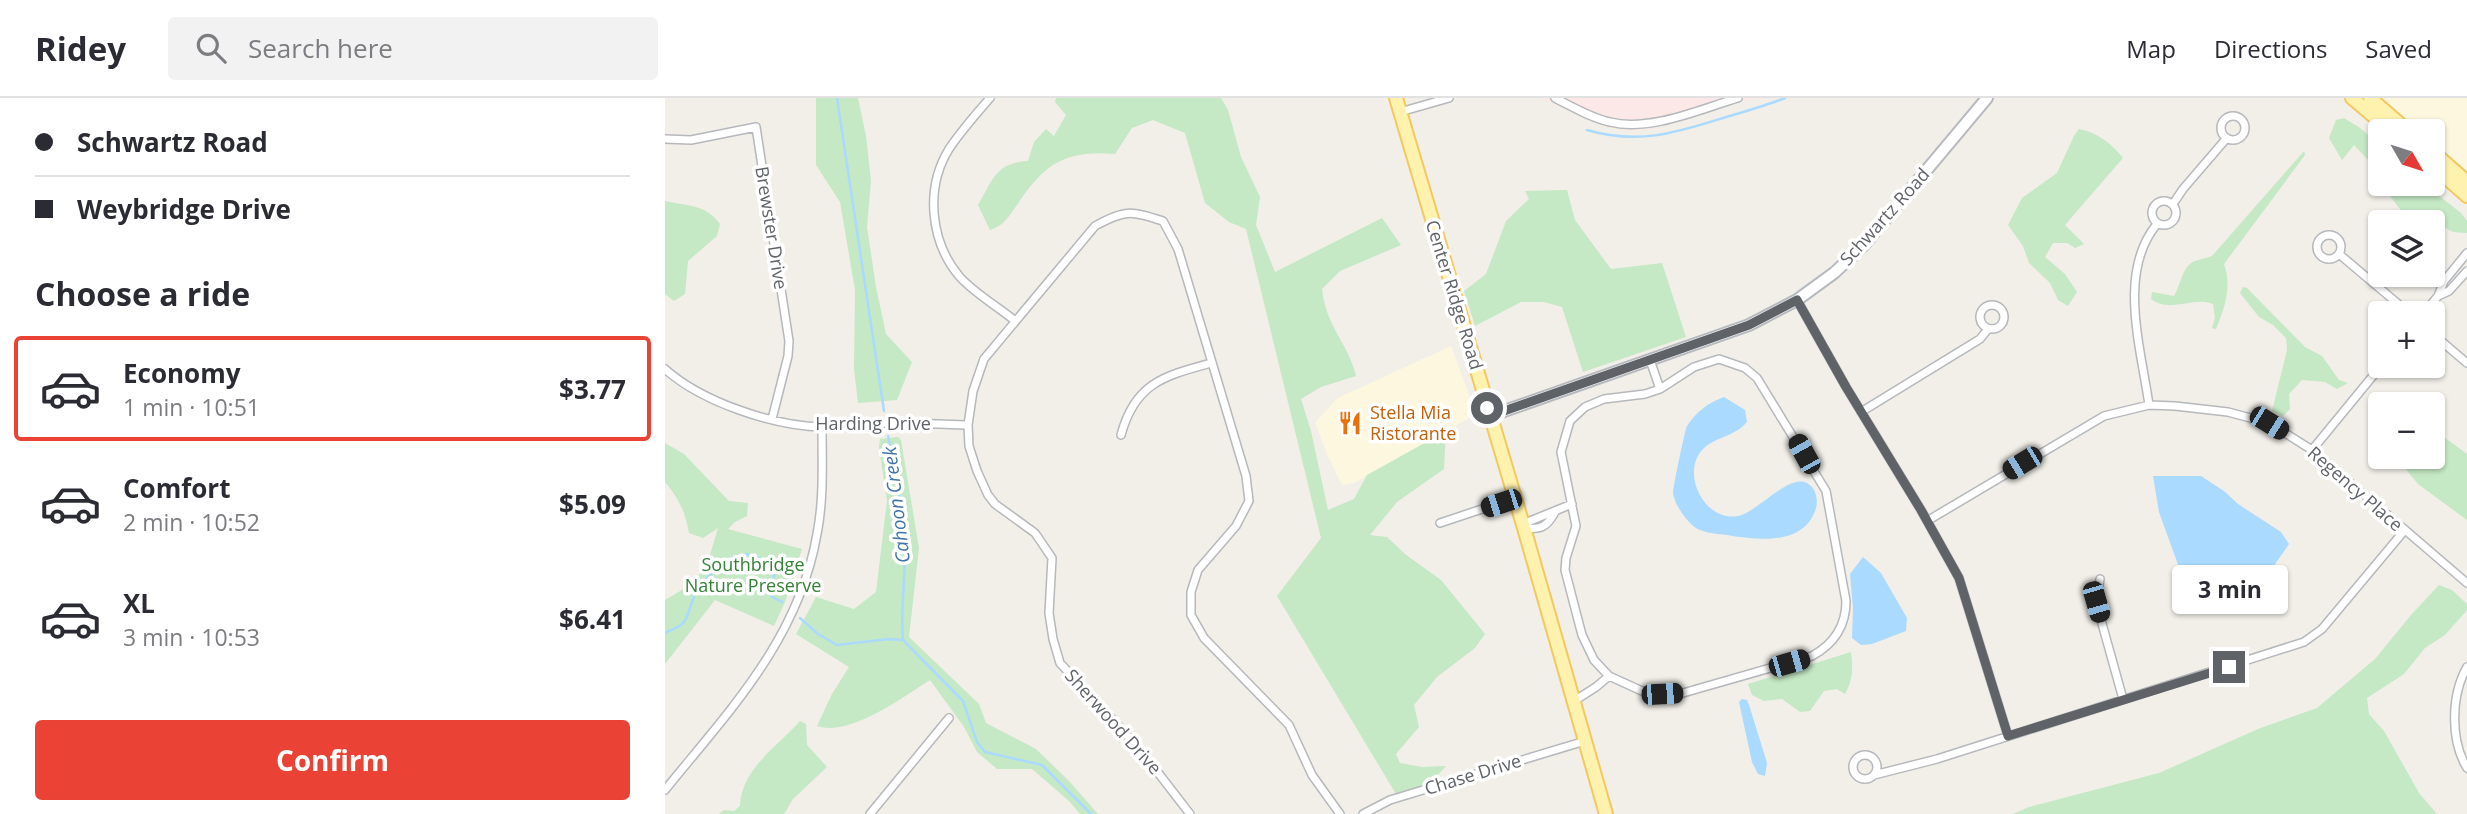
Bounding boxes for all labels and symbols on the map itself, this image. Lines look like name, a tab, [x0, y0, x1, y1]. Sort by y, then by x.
north arrow	[2368, 119, 2445, 196]
street label: Schwartz Road	[1834, 162, 1934, 270]
street label: Brewster Drive	[750, 165, 794, 291]
street label: Center Ridge Road	[1421, 217, 1489, 372]
route start	[1471, 392, 1503, 424]
place label: Stella Mia Ristorante	[1370, 400, 1456, 445]
car	[2246, 403, 2293, 443]
restaurant icon: Stella Mia Ristorante	[1336, 409, 1364, 437]
street label: Harding Drive	[815, 411, 931, 435]
car	[1785, 431, 1824, 477]
street label: Regency Place	[2303, 440, 2408, 536]
car	[1999, 443, 2046, 483]
water label: Cahoon Creek	[876, 445, 916, 565]
car	[1478, 487, 1525, 519]
park label: Southbridge Nature Preserve	[685, 552, 821, 597]
callout: 3 min	[2171, 566, 2287, 614]
car	[2081, 579, 2112, 625]
car	[1766, 647, 1813, 679]
route end	[2213, 651, 2245, 683]
street label: Sherwood Drive	[1060, 664, 1167, 779]
car	[1641, 682, 1684, 706]
street label: Chase Drive	[1421, 748, 1524, 800]

